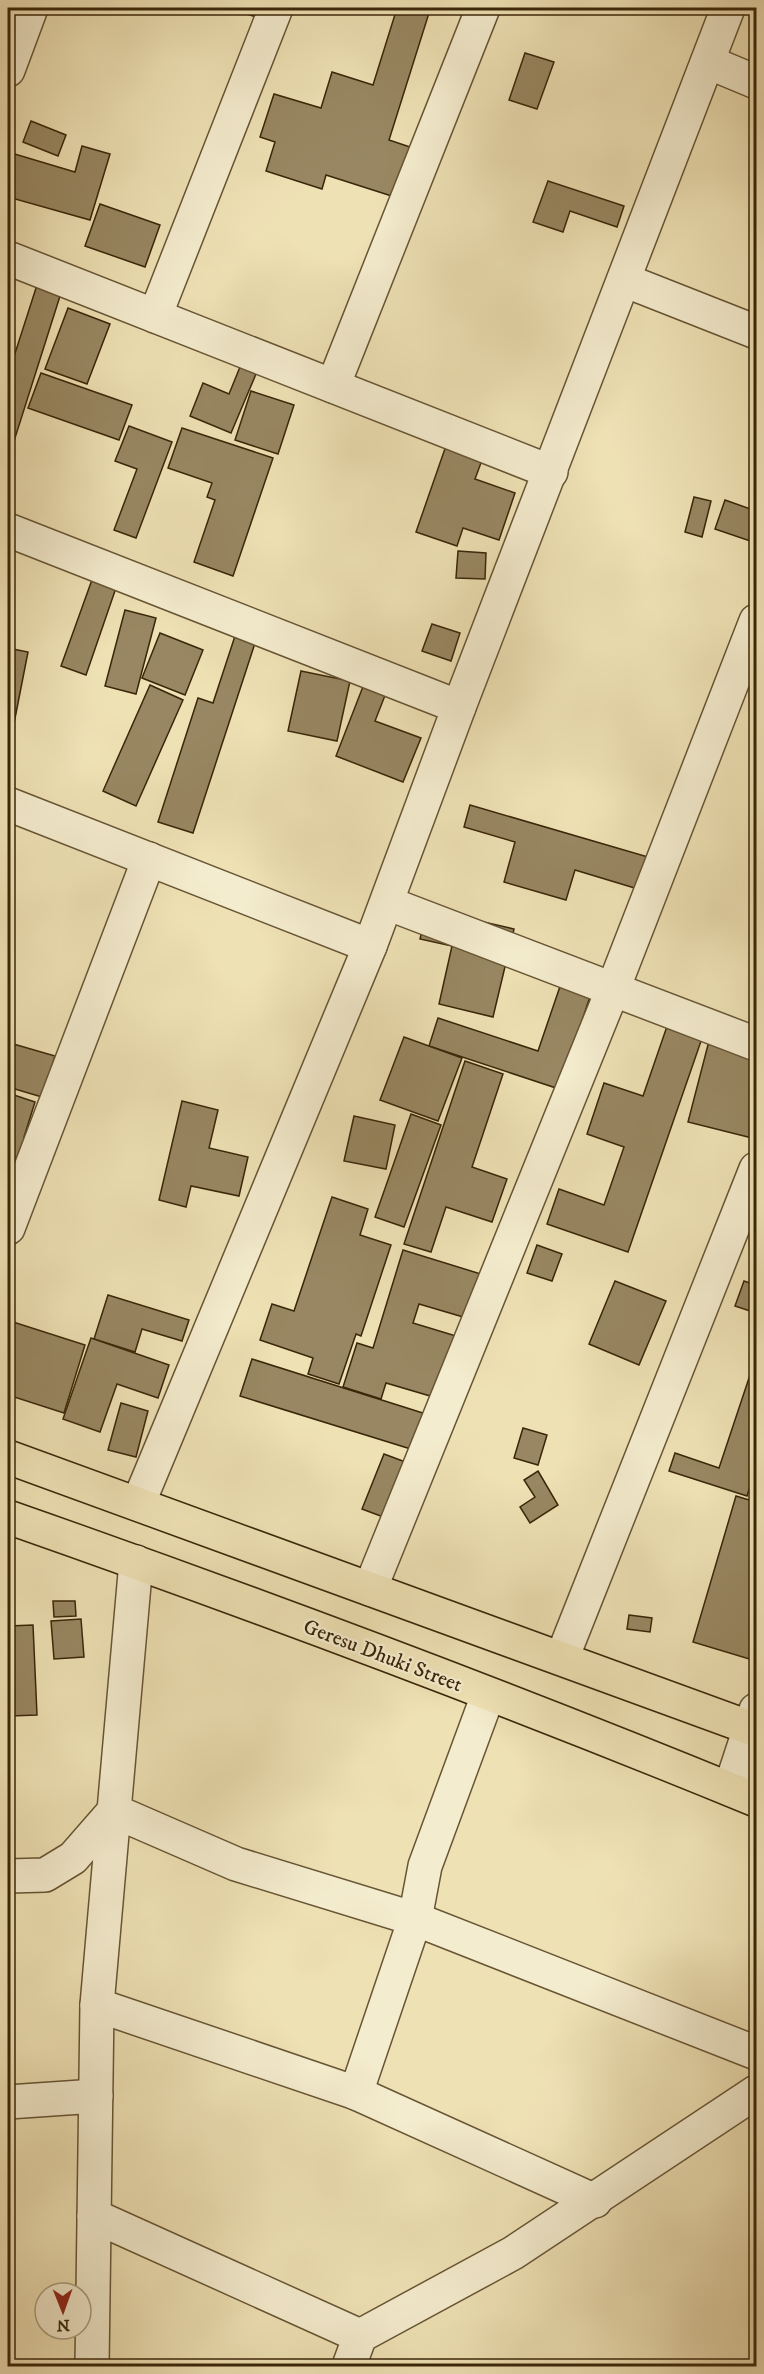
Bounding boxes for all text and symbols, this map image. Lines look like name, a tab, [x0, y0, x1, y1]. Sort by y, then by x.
street label: Geresu Dhuki Street	[300, 1614, 466, 1698]
north arrow	[33, 2281, 93, 2341]
text: N	[57, 2315, 70, 2335]

